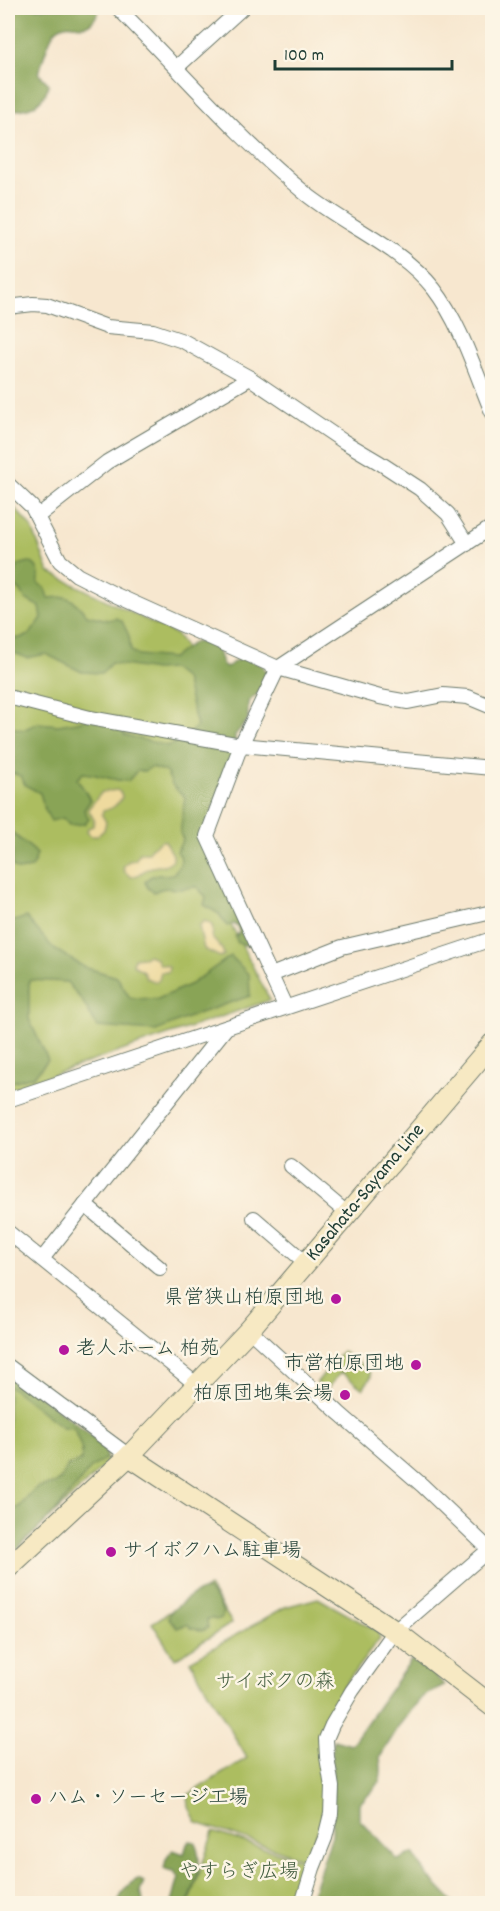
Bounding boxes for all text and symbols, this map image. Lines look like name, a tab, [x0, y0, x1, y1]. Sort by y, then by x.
scale bar	[275, 33, 452, 71]
text: 100 m	[284, 44, 324, 69]
street label: Kasahata-Sayama Line	[300, 1118, 432, 1268]
place label: 県営狭山柏原団地	[164, 1285, 324, 1313]
marker: 県営狭山柏原団地	[329, 1292, 343, 1306]
place label: 老人ホーム 柏苑	[76, 1336, 220, 1364]
marker: 老人ホーム 柏苑	[57, 1343, 71, 1357]
place label: 市営柏原団地	[284, 1351, 404, 1379]
marker: 市営柏原団地	[409, 1358, 423, 1372]
place label: 柏原団地集会場	[193, 1381, 333, 1409]
marker: 柏原団地集会場	[338, 1388, 352, 1402]
place label: サイボクハム駐車場	[123, 1538, 301, 1566]
marker: サイボクハム駐車場	[104, 1545, 118, 1559]
park label: サイボクの森	[216, 1669, 334, 1697]
place label: ハム・ソーセージ工場	[48, 1785, 248, 1813]
marker: ハム・ソーセージ工場	[29, 1792, 43, 1806]
park label: やすらぎ広場	[179, 1859, 299, 1887]

